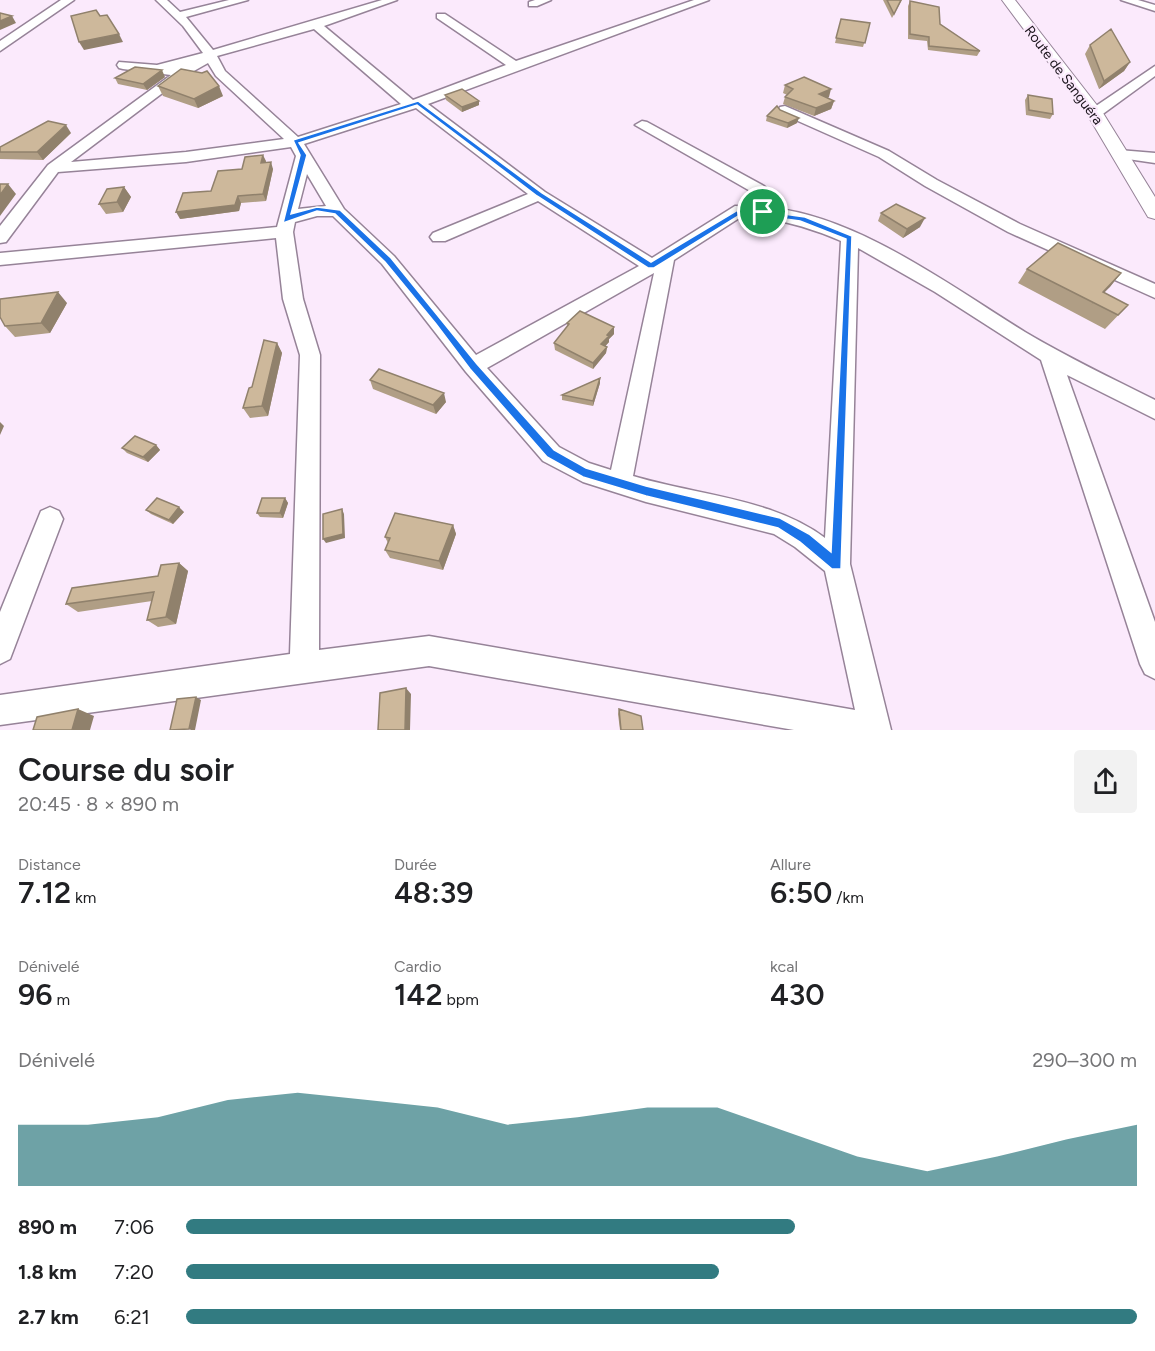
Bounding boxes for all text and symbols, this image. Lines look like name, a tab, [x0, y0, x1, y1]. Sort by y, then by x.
street label: Route de Sanguéra	[1021, 22, 1106, 128]
pin	[737, 186, 788, 237]
icon: arrive	[746, 195, 779, 228]
text: Course du soir	[18, 750, 234, 789]
button: share	[1074, 750, 1137, 813]
text: 20:45 · 8 × 890 m	[18, 792, 179, 816]
text: Distance	[18, 855, 81, 874]
text: Durée	[394, 855, 437, 874]
text: Allure	[770, 855, 811, 874]
text: 7.12	[18, 874, 71, 911]
text: 48:39	[394, 874, 473, 911]
text: 6:50	[770, 874, 832, 911]
text: km	[71, 888, 96, 907]
text: /km	[832, 888, 864, 907]
text: Dénivelé	[18, 957, 80, 976]
text: Cardio	[394, 957, 441, 976]
text: kcal	[770, 957, 798, 976]
text: 96	[18, 976, 52, 1013]
text: 142	[394, 976, 443, 1013]
text: 430	[770, 976, 825, 1013]
text: m	[52, 990, 70, 1009]
text: bpm	[443, 990, 479, 1009]
text: Dénivelé	[18, 1048, 95, 1072]
text: 290–300 m	[1032, 1048, 1137, 1072]
text: 890 m	[18, 1215, 77, 1239]
text: 7:06	[114, 1215, 154, 1239]
text: 1.8 km	[18, 1260, 77, 1284]
text: 7:20	[114, 1260, 154, 1284]
text: 2.7 km	[18, 1305, 79, 1329]
text: 6:21	[114, 1305, 150, 1329]

